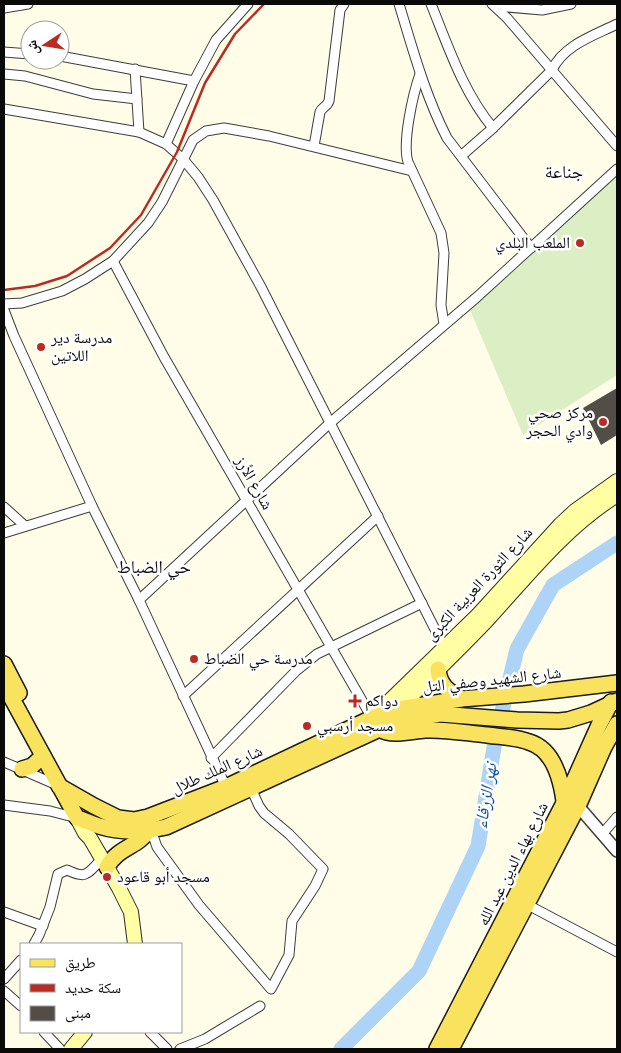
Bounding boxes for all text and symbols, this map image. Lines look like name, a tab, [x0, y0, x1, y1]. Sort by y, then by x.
north arrow	[20, 20, 70, 70]
text: ش	[21, 38, 45, 57]
district label: جناعة	[545, 159, 583, 186]
place label: الملعب البلدي	[495, 231, 570, 255]
marker: الملعب البلدي	[574, 237, 586, 249]
place label: مدرسة دير اللاتين	[50, 326, 112, 368]
marker: مدرسة دير اللاتين	[35, 341, 47, 353]
place label: مركز صحي وادي الحجر	[525, 401, 593, 443]
marker: مركز صحي وادي الحجر	[597, 416, 609, 428]
street label: شارع الأرز	[228, 451, 279, 514]
street label: شارع الثورة العربية الكبرى	[419, 521, 539, 647]
district label: حي الضباط	[117, 554, 191, 581]
place label: مدرسة حي الضباط	[204, 647, 313, 671]
marker: مدرسة حي الضباط	[188, 653, 200, 665]
street label: شارع الشهيد وصفي التل	[421, 661, 563, 699]
place label: دواكم	[365, 689, 398, 713]
marker: دواكم	[349, 695, 361, 707]
place label: مسجد أرسبي	[317, 714, 393, 738]
marker: مسجد أرسبي	[301, 720, 313, 732]
street label: شارع الملك طلال	[167, 739, 267, 801]
water label: نهر الزرقاء	[468, 758, 505, 831]
street label: شارع بهاء الدين عبد الله	[471, 798, 555, 930]
place label: مسجد أبو قاعود	[117, 865, 210, 889]
marker: مسجد أبو قاعود	[101, 871, 113, 883]
legend	[20, 943, 182, 1033]
text: طريق	[65, 952, 96, 975]
text: سكة حديد	[65, 977, 121, 1000]
text: مبنى	[65, 1002, 91, 1025]

